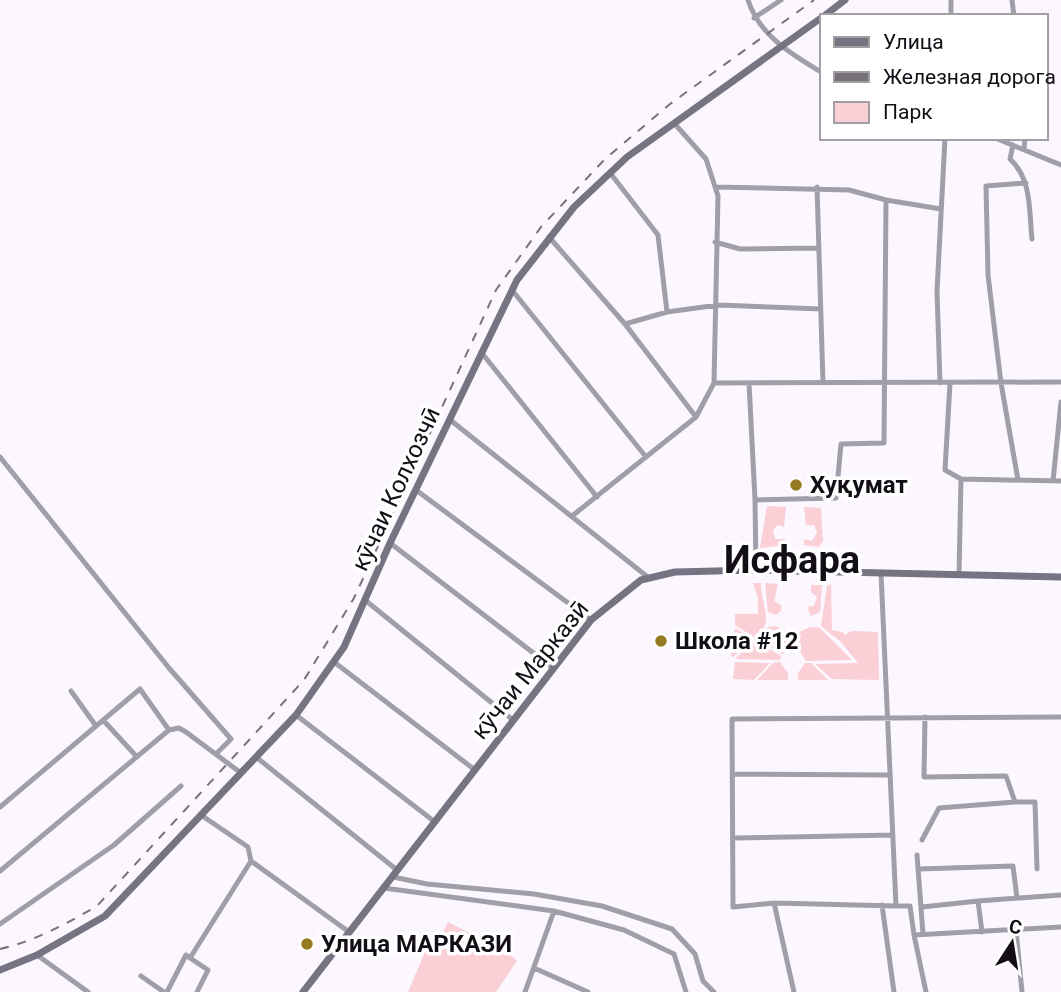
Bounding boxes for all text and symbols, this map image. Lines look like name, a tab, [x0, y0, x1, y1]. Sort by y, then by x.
legend	[820, 14, 1047, 140]
text: Улица	[883, 30, 944, 54]
text: Железная дорога	[883, 65, 1056, 89]
text: Парк	[883, 100, 933, 124]
street label: кӯчаи Колхозчӣ	[346, 403, 446, 575]
place label: Хуқумат	[810, 471, 908, 499]
marker: Хуқумат	[788, 477, 804, 493]
district label: Исфара	[724, 538, 860, 582]
street label: кӯчаи Марказӣ	[466, 595, 594, 745]
place label: Школа #12	[675, 627, 799, 655]
marker: Школа #12	[653, 633, 669, 649]
north arrow	[977, 908, 1047, 978]
text: С	[1007, 914, 1024, 939]
place label: Улица МАРКАЗИ	[321, 930, 512, 958]
marker: Улица МАРКАЗИ	[299, 936, 315, 952]

